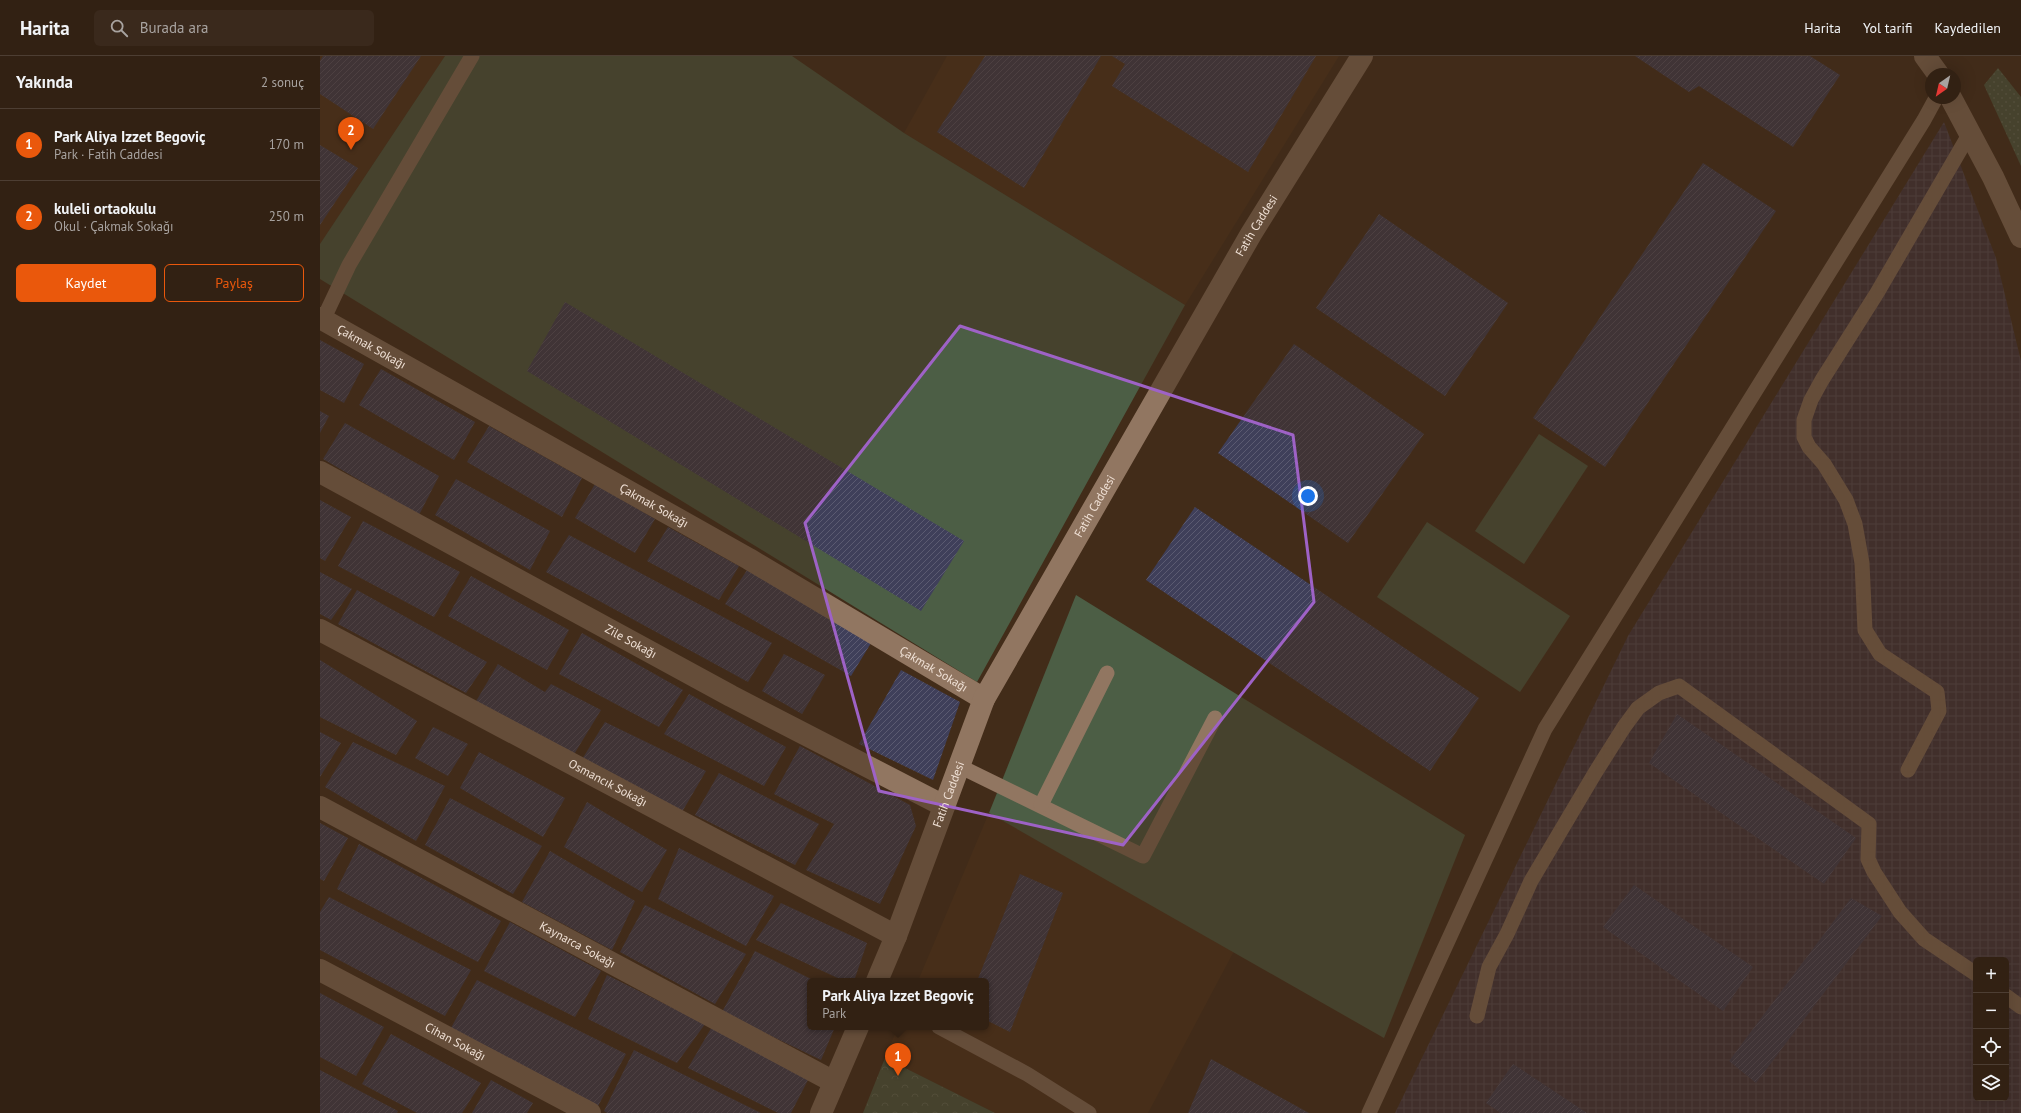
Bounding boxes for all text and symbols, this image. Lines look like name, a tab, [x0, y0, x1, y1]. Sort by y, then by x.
search box	[94, 10, 374, 46]
text: Harita	[20, 16, 70, 40]
icon: search	[108, 17, 130, 39]
text: Burada ara	[140, 18, 209, 37]
text: Harita	[1804, 19, 1841, 37]
text: Yol tarifi	[1863, 19, 1913, 37]
text: Kaydedilen	[1935, 19, 2001, 37]
north arrow	[1925, 68, 1961, 104]
text: Yakında	[16, 71, 73, 93]
text: 2 sonuç	[261, 74, 304, 91]
pin: 2	[338, 117, 364, 150]
text: Park Aliya Izzet Begoviç	[54, 127, 205, 146]
text: 1	[25, 136, 33, 153]
text: 170 m	[269, 136, 304, 153]
text: Park · Fatih Caddesi	[54, 146, 163, 163]
street label: Fatih Caddesi	[1232, 192, 1281, 259]
text: kuleli ortaokulu	[54, 199, 156, 218]
text: 2	[25, 208, 33, 225]
text: 250 m	[269, 208, 304, 225]
text: Okul · Çakmak Sokağı	[54, 218, 174, 235]
button: Kaydet	[16, 264, 156, 302]
button: Paylaş	[164, 264, 304, 302]
street label: Çakmak Sokağı	[335, 321, 409, 372]
street label: Fatih Caddesi	[1071, 472, 1118, 540]
street label: Çakmak Sokağı	[617, 480, 691, 531]
your location	[1298, 486, 1318, 506]
street label: Zile Sokağı	[603, 621, 660, 661]
street label: Çakmak Sokağı	[897, 642, 971, 695]
street label: Osmancık Sokağı	[566, 755, 650, 810]
street label: Fatih Caddesi	[929, 759, 967, 829]
street label: Kaynarca Sokağı	[537, 918, 618, 971]
map controls	[1973, 957, 2009, 1101]
button: +	[1973, 957, 2009, 993]
popup	[807, 978, 989, 1030]
text: Park Aliya Izzet Begoviç	[822, 986, 974, 1005]
button: −	[1973, 993, 2009, 1029]
text: Park	[822, 1005, 846, 1022]
street label: Cihan Sokağı	[423, 1019, 488, 1063]
button: locate	[1973, 1029, 2009, 1065]
pin: 1	[885, 1043, 911, 1076]
button: layers	[1973, 1065, 2009, 1101]

